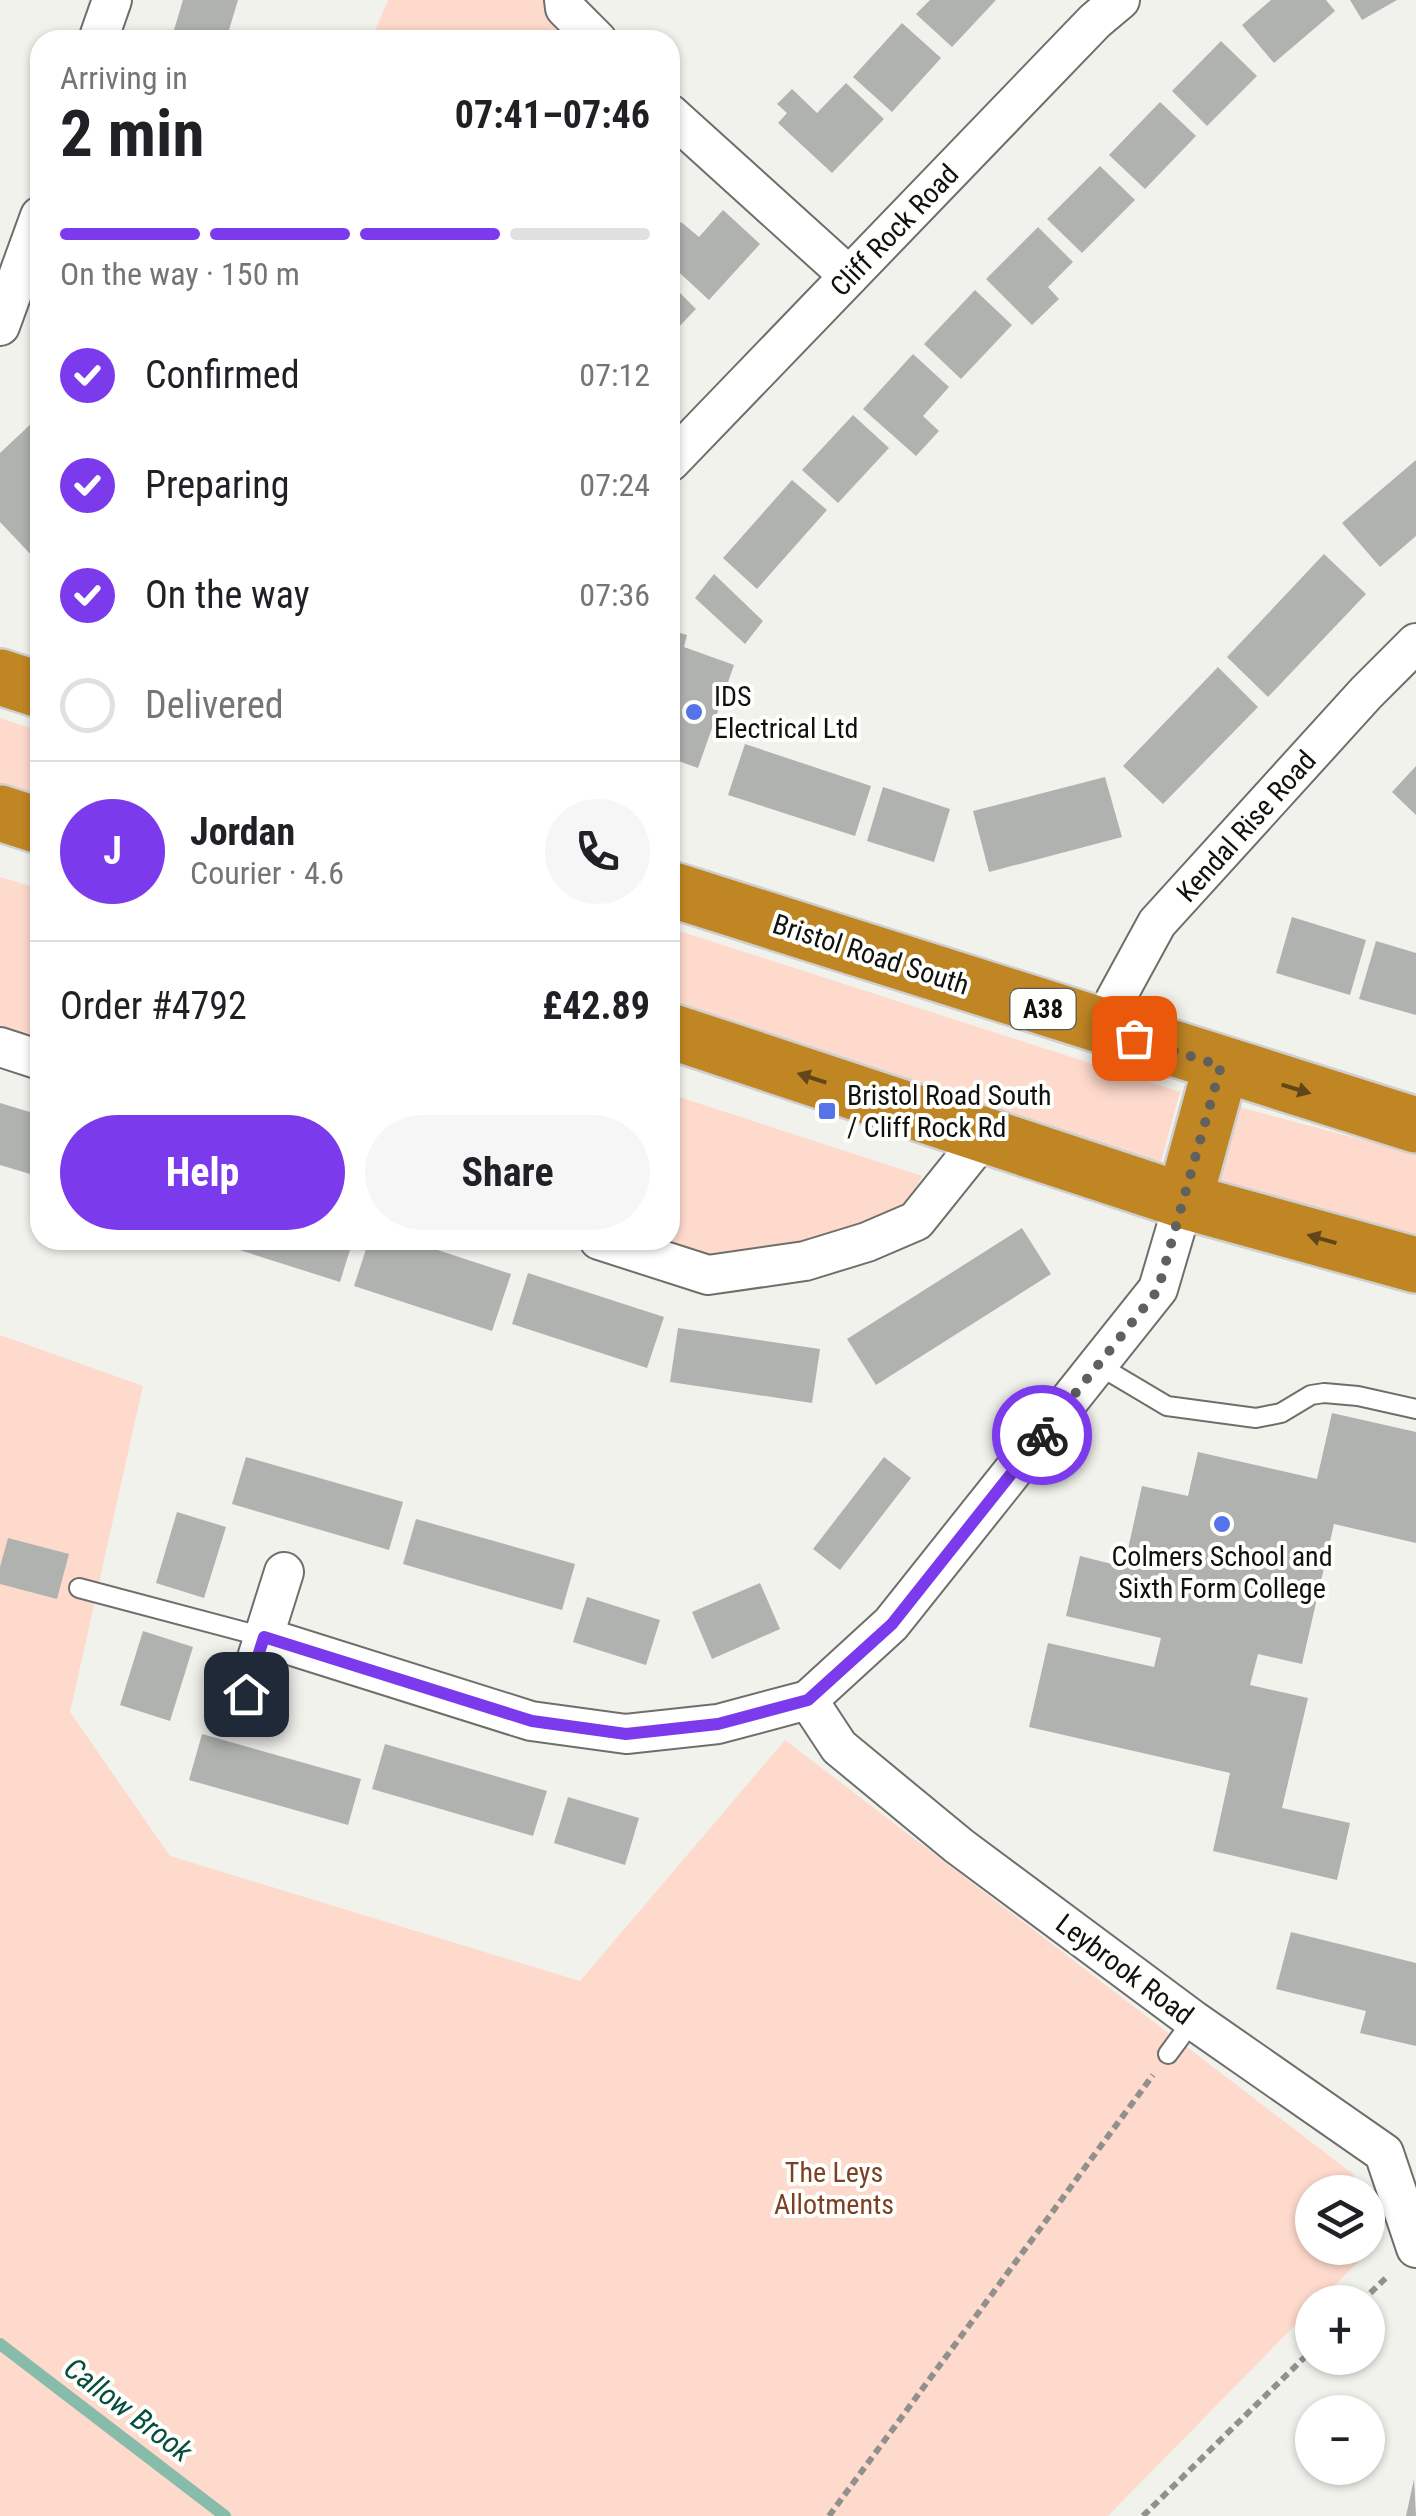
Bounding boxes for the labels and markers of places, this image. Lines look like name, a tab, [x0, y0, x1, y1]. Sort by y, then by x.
place label: IDS Electrical Ltd	[714, 680, 858, 745]
marker: IDS Electrical Ltd	[683, 701, 705, 723]
pin	[1092, 996, 1177, 1081]
place label: Bristol Road South / Cliff Rock Rd	[847, 1079, 1052, 1144]
marker: Bristol Road South / Cliff Rock Rd	[816, 1100, 838, 1122]
marker: Colmers School and Sixth Form College	[1211, 1513, 1233, 1535]
place label: Colmers School and Sixth Form College	[1111, 1540, 1333, 1605]
pin	[204, 1652, 289, 1737]

